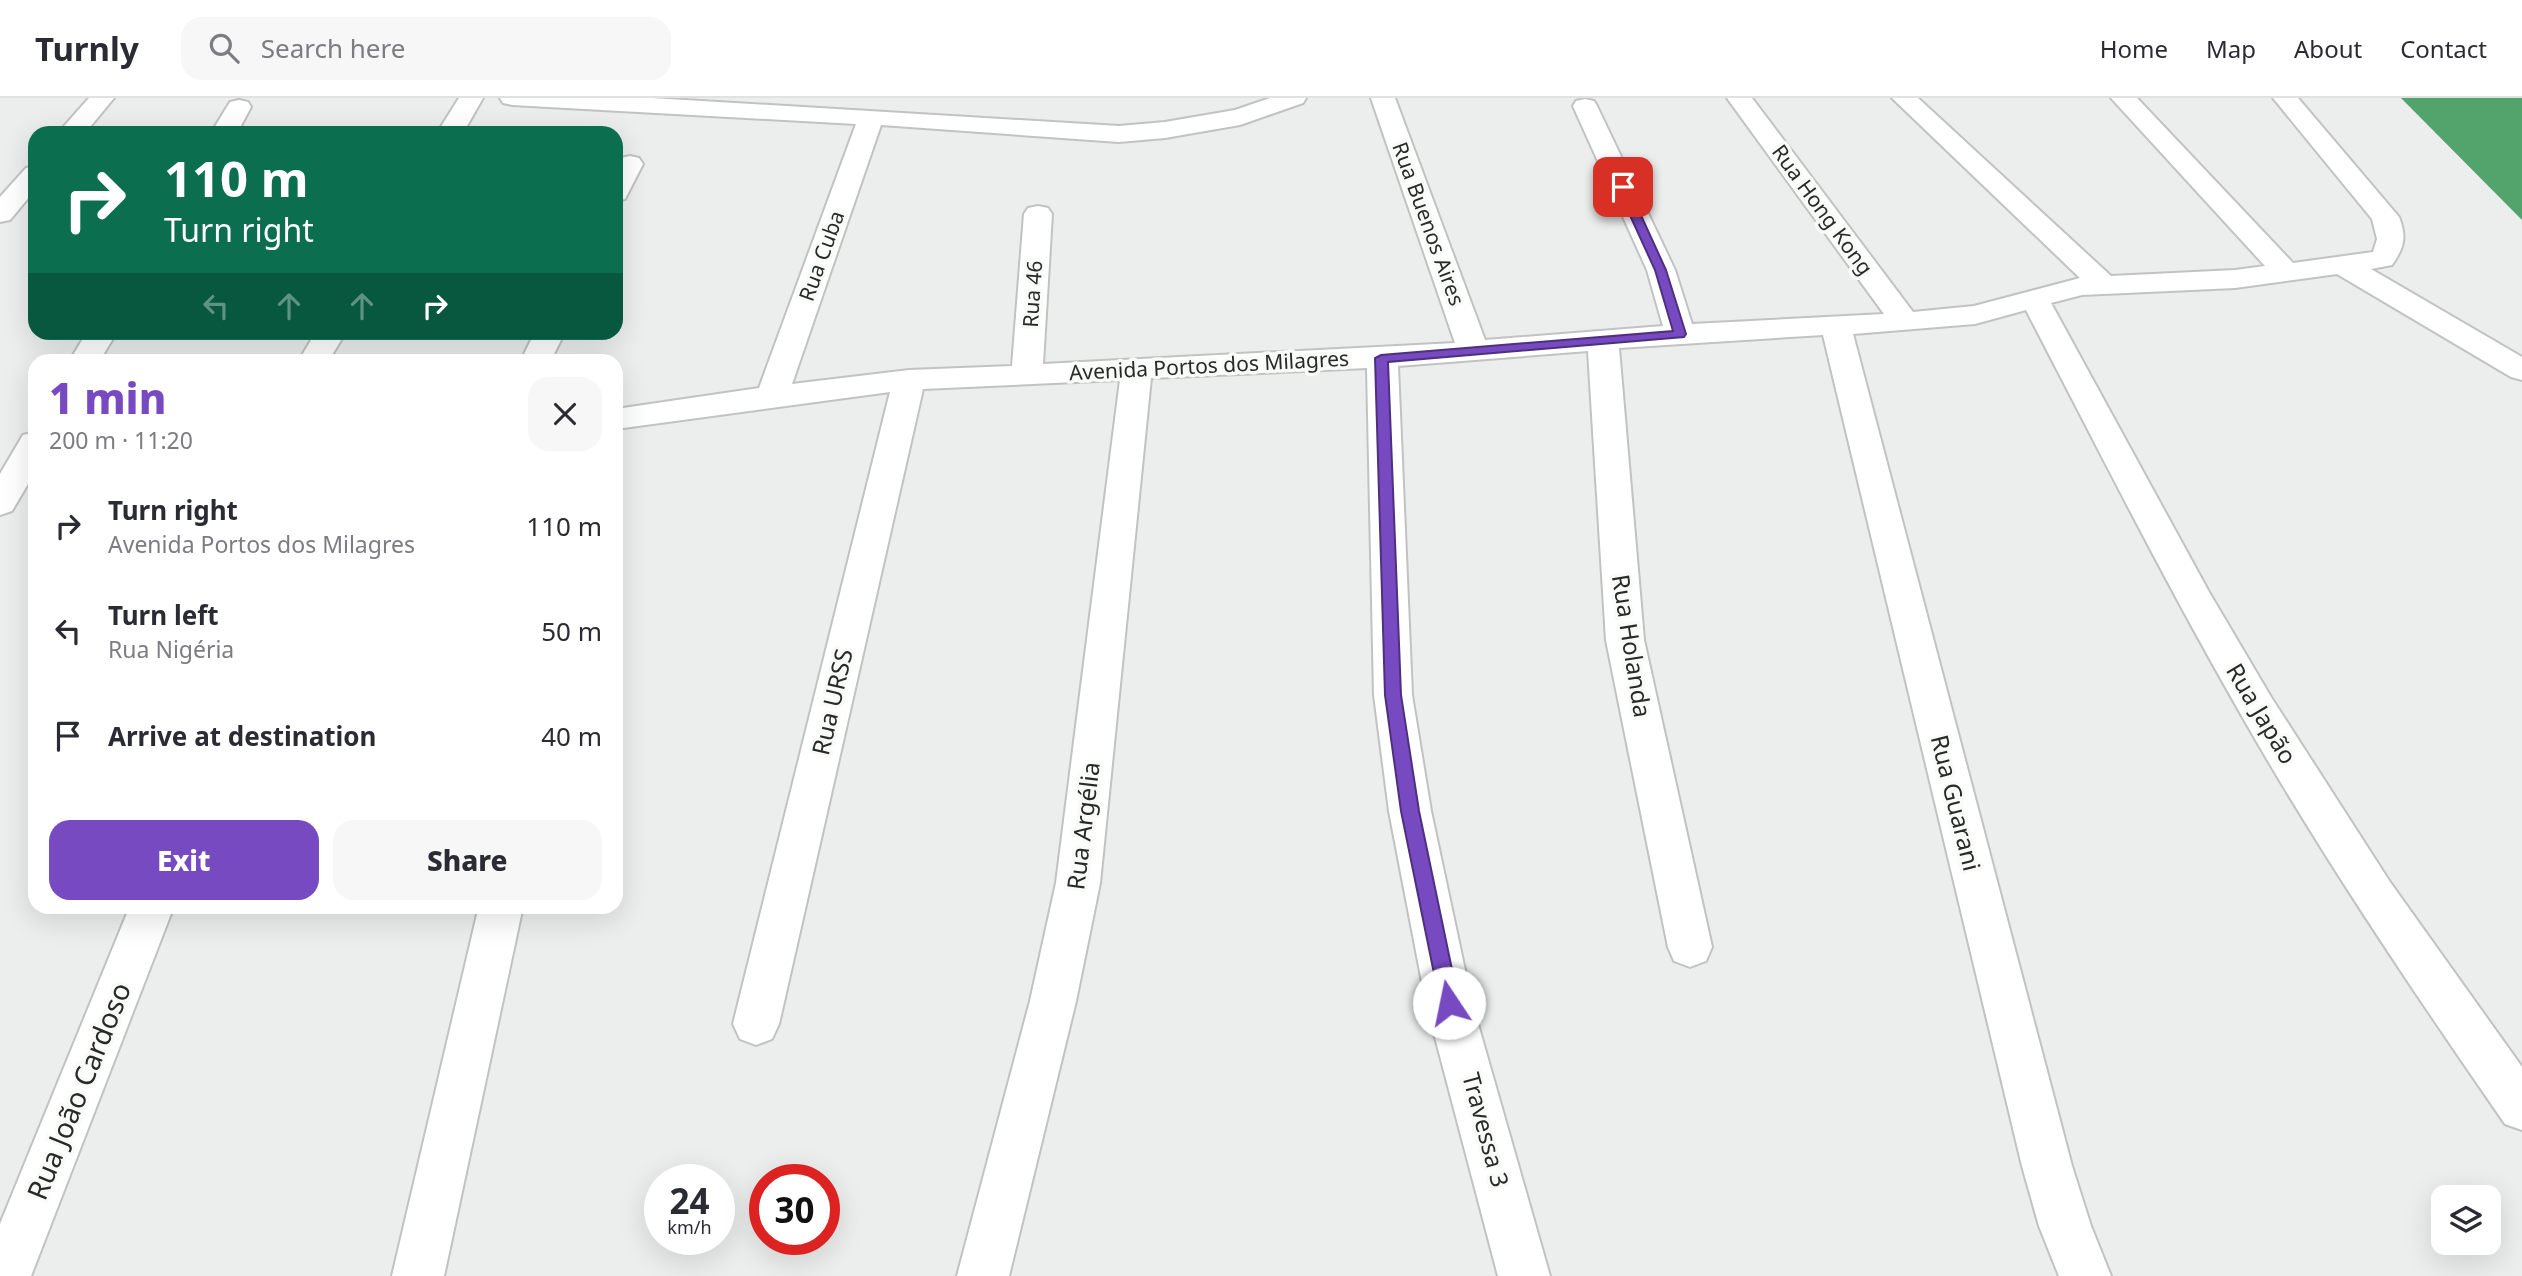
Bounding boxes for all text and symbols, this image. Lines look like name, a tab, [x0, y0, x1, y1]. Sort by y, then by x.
search box	[181, 17, 671, 80]
text: Turnly	[35, 26, 139, 71]
icon: search	[205, 29, 243, 67]
text: Search here	[261, 30, 405, 66]
text: Home	[2100, 32, 2168, 65]
text: Map	[2206, 32, 2256, 65]
text: About	[2294, 32, 2362, 65]
text: Contact	[2400, 32, 2487, 65]
street label: Rua Buenos Aires	[1386, 138, 1472, 309]
street label: Rua Hong Kong	[1766, 139, 1880, 280]
text: 110 m	[164, 145, 309, 211]
icon: right	[49, 154, 140, 245]
pin	[1593, 157, 1653, 217]
icon: arrive	[1604, 168, 1642, 206]
street label: Rua Cuba	[792, 207, 850, 305]
text: Turn right	[164, 208, 314, 251]
street label: Rua 46	[1016, 259, 1048, 328]
icon: left	[197, 287, 235, 325]
icon: ahead	[270, 287, 308, 325]
icon: ahead	[343, 287, 381, 325]
icon: right	[416, 287, 454, 325]
street label: Avenida Portos dos Milagres	[1068, 344, 1350, 386]
text: 1 min	[49, 369, 166, 426]
button: close	[528, 377, 602, 451]
text: 200 m · 11:20	[49, 424, 193, 456]
text: Turn right	[108, 492, 238, 528]
icon: right	[49, 507, 87, 545]
text: 110 m	[526, 508, 602, 544]
text: Avenida Portos dos Milagres	[108, 528, 415, 560]
street label: Rua Holanda	[1605, 572, 1660, 720]
text: Turn left	[108, 597, 219, 633]
icon: left	[49, 612, 87, 650]
text: 50 m	[541, 613, 602, 649]
text: Rua Nigéria	[108, 633, 234, 665]
street label: Rua URSS	[803, 645, 860, 758]
street label: Rua Japão	[2219, 657, 2305, 770]
icon: arrive	[49, 717, 87, 755]
text: Arrive at destination	[108, 718, 377, 754]
text: 40 m	[541, 718, 602, 754]
street label: Rua Guarani	[1924, 731, 1989, 874]
street label: Rua Argélia	[1058, 760, 1107, 892]
button: Exit	[49, 820, 319, 900]
button: Share	[333, 820, 602, 900]
position arrow	[1412, 966, 1486, 1040]
street label: Rua João Cardoso	[17, 976, 139, 1205]
street label: Travessa 3	[1455, 1069, 1518, 1190]
speed limit sign: 30	[749, 1164, 840, 1255]
text: 24	[669, 1177, 710, 1224]
map controls	[2431, 1185, 2501, 1255]
button: layers	[2431, 1185, 2501, 1255]
text: km/h	[667, 1215, 712, 1239]

